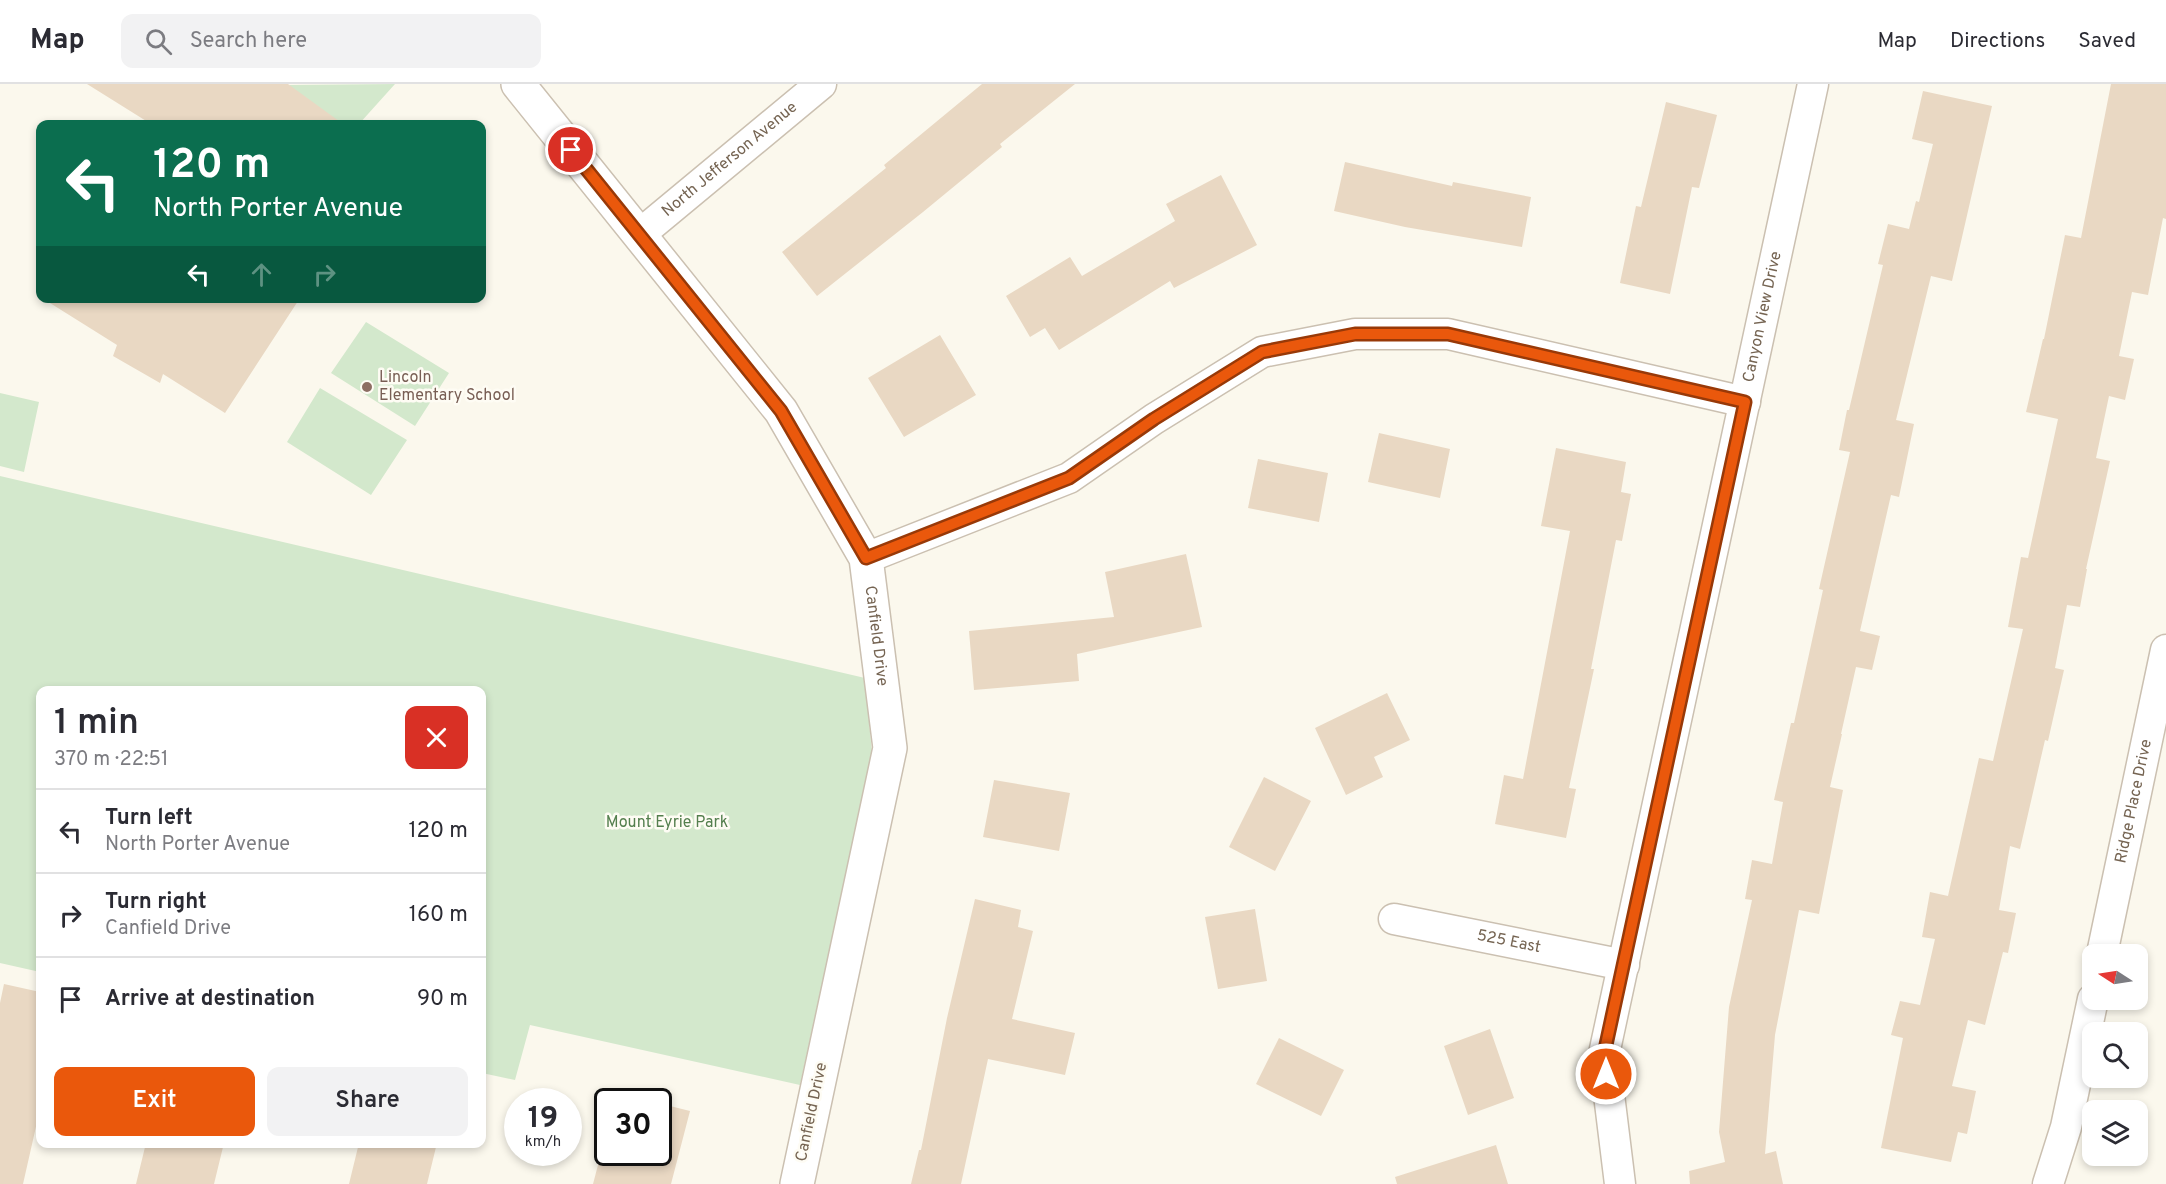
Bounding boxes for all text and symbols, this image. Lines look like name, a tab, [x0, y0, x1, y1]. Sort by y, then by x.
search box	[121, 14, 541, 68]
text: Map	[30, 23, 85, 59]
icon: search	[142, 25, 175, 58]
text: Search here	[190, 28, 307, 55]
text: Map	[1877, 28, 1917, 55]
text: Directions	[1950, 28, 2045, 55]
text: Saved	[2078, 28, 2136, 55]
street label: North Jefferson Avenue	[658, 98, 802, 222]
pin	[545, 124, 596, 175]
icon: arrive	[554, 133, 587, 166]
text: 120 m	[153, 140, 270, 193]
icon: left	[54, 144, 132, 222]
text: North Porter Avenue	[153, 192, 403, 226]
street label: Canyon View Drive	[1739, 250, 1787, 384]
icon: left	[182, 258, 215, 291]
icon: ahead	[245, 258, 278, 291]
icon: right	[308, 258, 341, 291]
place label: Lincoln Elementary School	[379, 368, 515, 406]
marker: Lincoln Elementary School	[360, 380, 374, 394]
street label: Canfield Drive	[860, 585, 892, 687]
text: 1 min	[54, 701, 139, 747]
button: close	[405, 706, 468, 769]
street label: Ridge Place Drive	[2111, 737, 2157, 865]
text: 370 m · 22:51	[54, 747, 168, 773]
text: Turn left	[105, 805, 193, 832]
park label: Mount Eyrie Park	[606, 813, 728, 833]
icon: left	[54, 815, 87, 848]
text: 120 m	[408, 818, 468, 845]
text: North Porter Avenue	[105, 832, 290, 858]
text: Turn right	[105, 889, 207, 916]
icon: right	[54, 899, 87, 932]
text: 160 m	[409, 902, 468, 929]
text: Canfield Drive	[105, 916, 231, 942]
street label: 525 East	[1475, 926, 1542, 958]
north arrow	[2082, 944, 2148, 1010]
map controls	[2082, 944, 2148, 1166]
icon: arrive	[54, 983, 87, 1016]
text: Arrive at destination	[105, 986, 315, 1013]
text: 90 m	[417, 986, 468, 1013]
button: search	[2082, 1022, 2148, 1088]
position arrow	[1574, 1042, 1638, 1106]
street label: Canfield Drive	[792, 1061, 832, 1163]
button: Exit	[54, 1067, 255, 1136]
button: Share	[267, 1067, 468, 1136]
speed limit sign: 30	[594, 1088, 672, 1166]
button: layers	[2082, 1100, 2148, 1166]
text: 19	[528, 1101, 558, 1138]
text: km/h	[525, 1133, 561, 1152]

